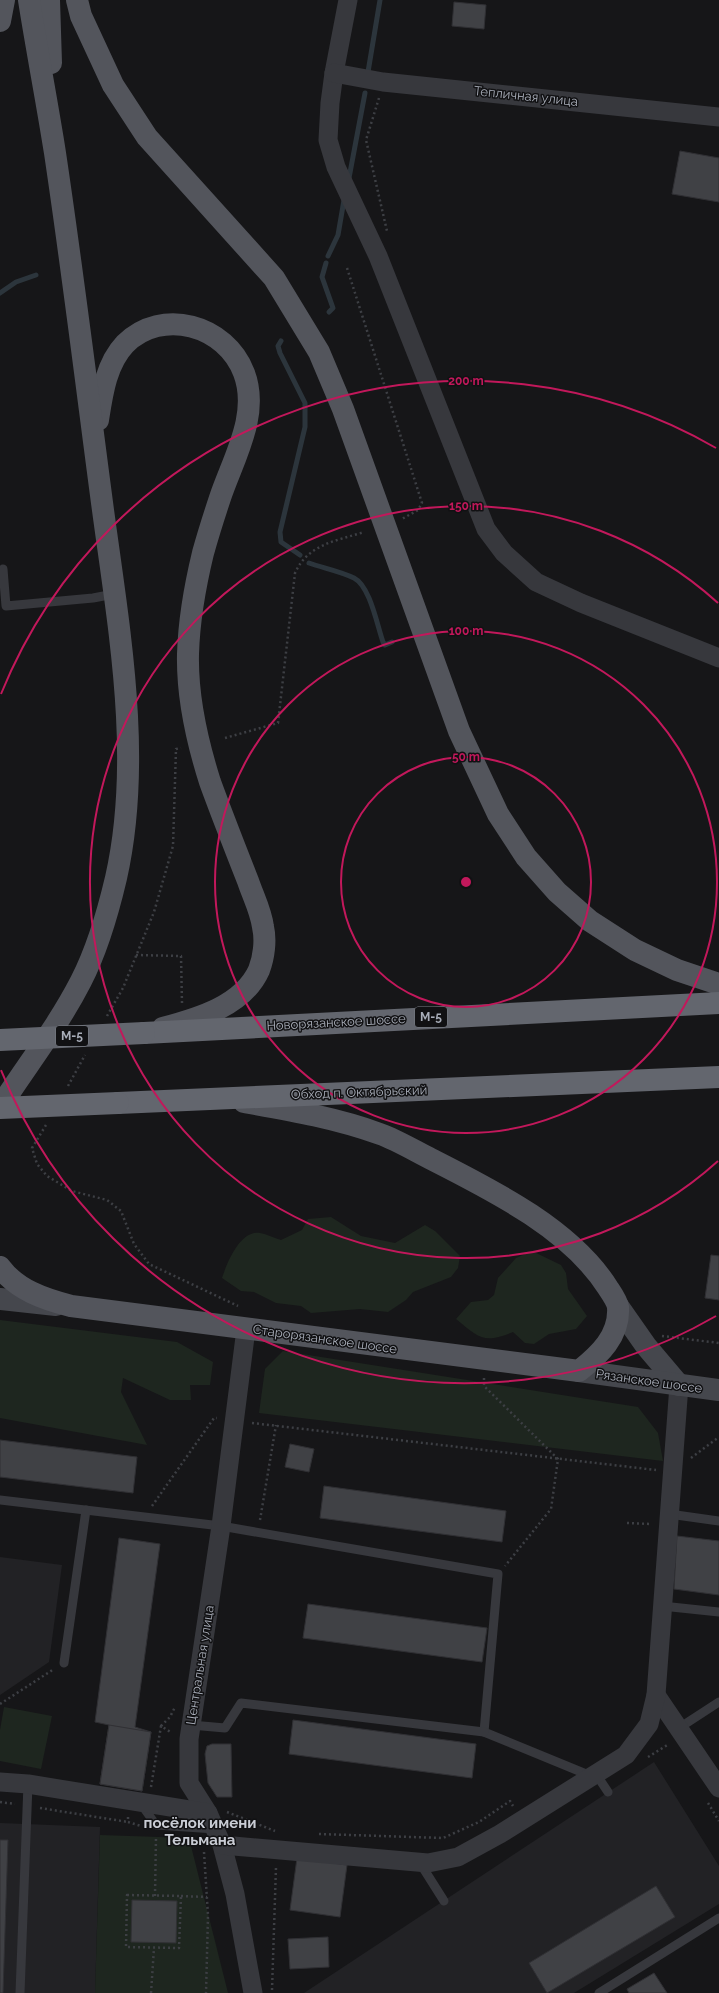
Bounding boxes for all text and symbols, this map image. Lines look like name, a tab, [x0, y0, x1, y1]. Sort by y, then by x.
street label: Тепличная улица	[473, 83, 579, 109]
text: 200 m	[448, 374, 484, 388]
text: 150 m	[449, 499, 483, 513]
text: 100 m	[449, 624, 483, 638]
text: 50 m	[452, 750, 480, 764]
centre of rings	[459, 875, 473, 889]
road number: М-5	[415, 1007, 447, 1027]
street label: Новорязанское шоссе	[266, 1011, 406, 1033]
road number: М-5	[56, 1026, 88, 1046]
street label: Обход п. Октябрьский	[290, 1082, 428, 1102]
street label: Старорязанское шоссе	[252, 1321, 398, 1357]
street label: Рязанское шоссе	[595, 1366, 704, 1396]
street label: Центральная улица	[183, 1604, 217, 1726]
district label: посёлок имени Тельмана	[144, 1814, 256, 1849]

